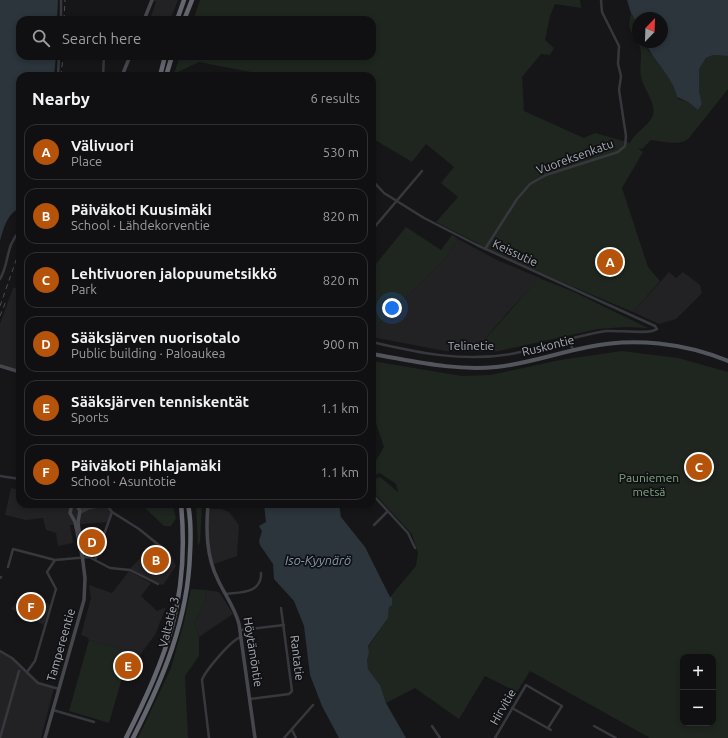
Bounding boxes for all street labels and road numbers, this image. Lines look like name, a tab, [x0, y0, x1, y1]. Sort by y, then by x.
street label: Vuoreksenkatu	[535, 137, 615, 176]
street label: Keissutie	[491, 236, 540, 269]
street label: Ruskontie	[520, 333, 575, 358]
street label: Telinetie	[448, 339, 494, 352]
street label: Valtatie 3	[156, 595, 181, 648]
street label: Tampereentie	[44, 607, 77, 683]
street label: Höytämöntie	[242, 616, 265, 688]
street label: Rantatie	[288, 635, 307, 681]
street label: Hirvitie	[487, 687, 518, 727]

